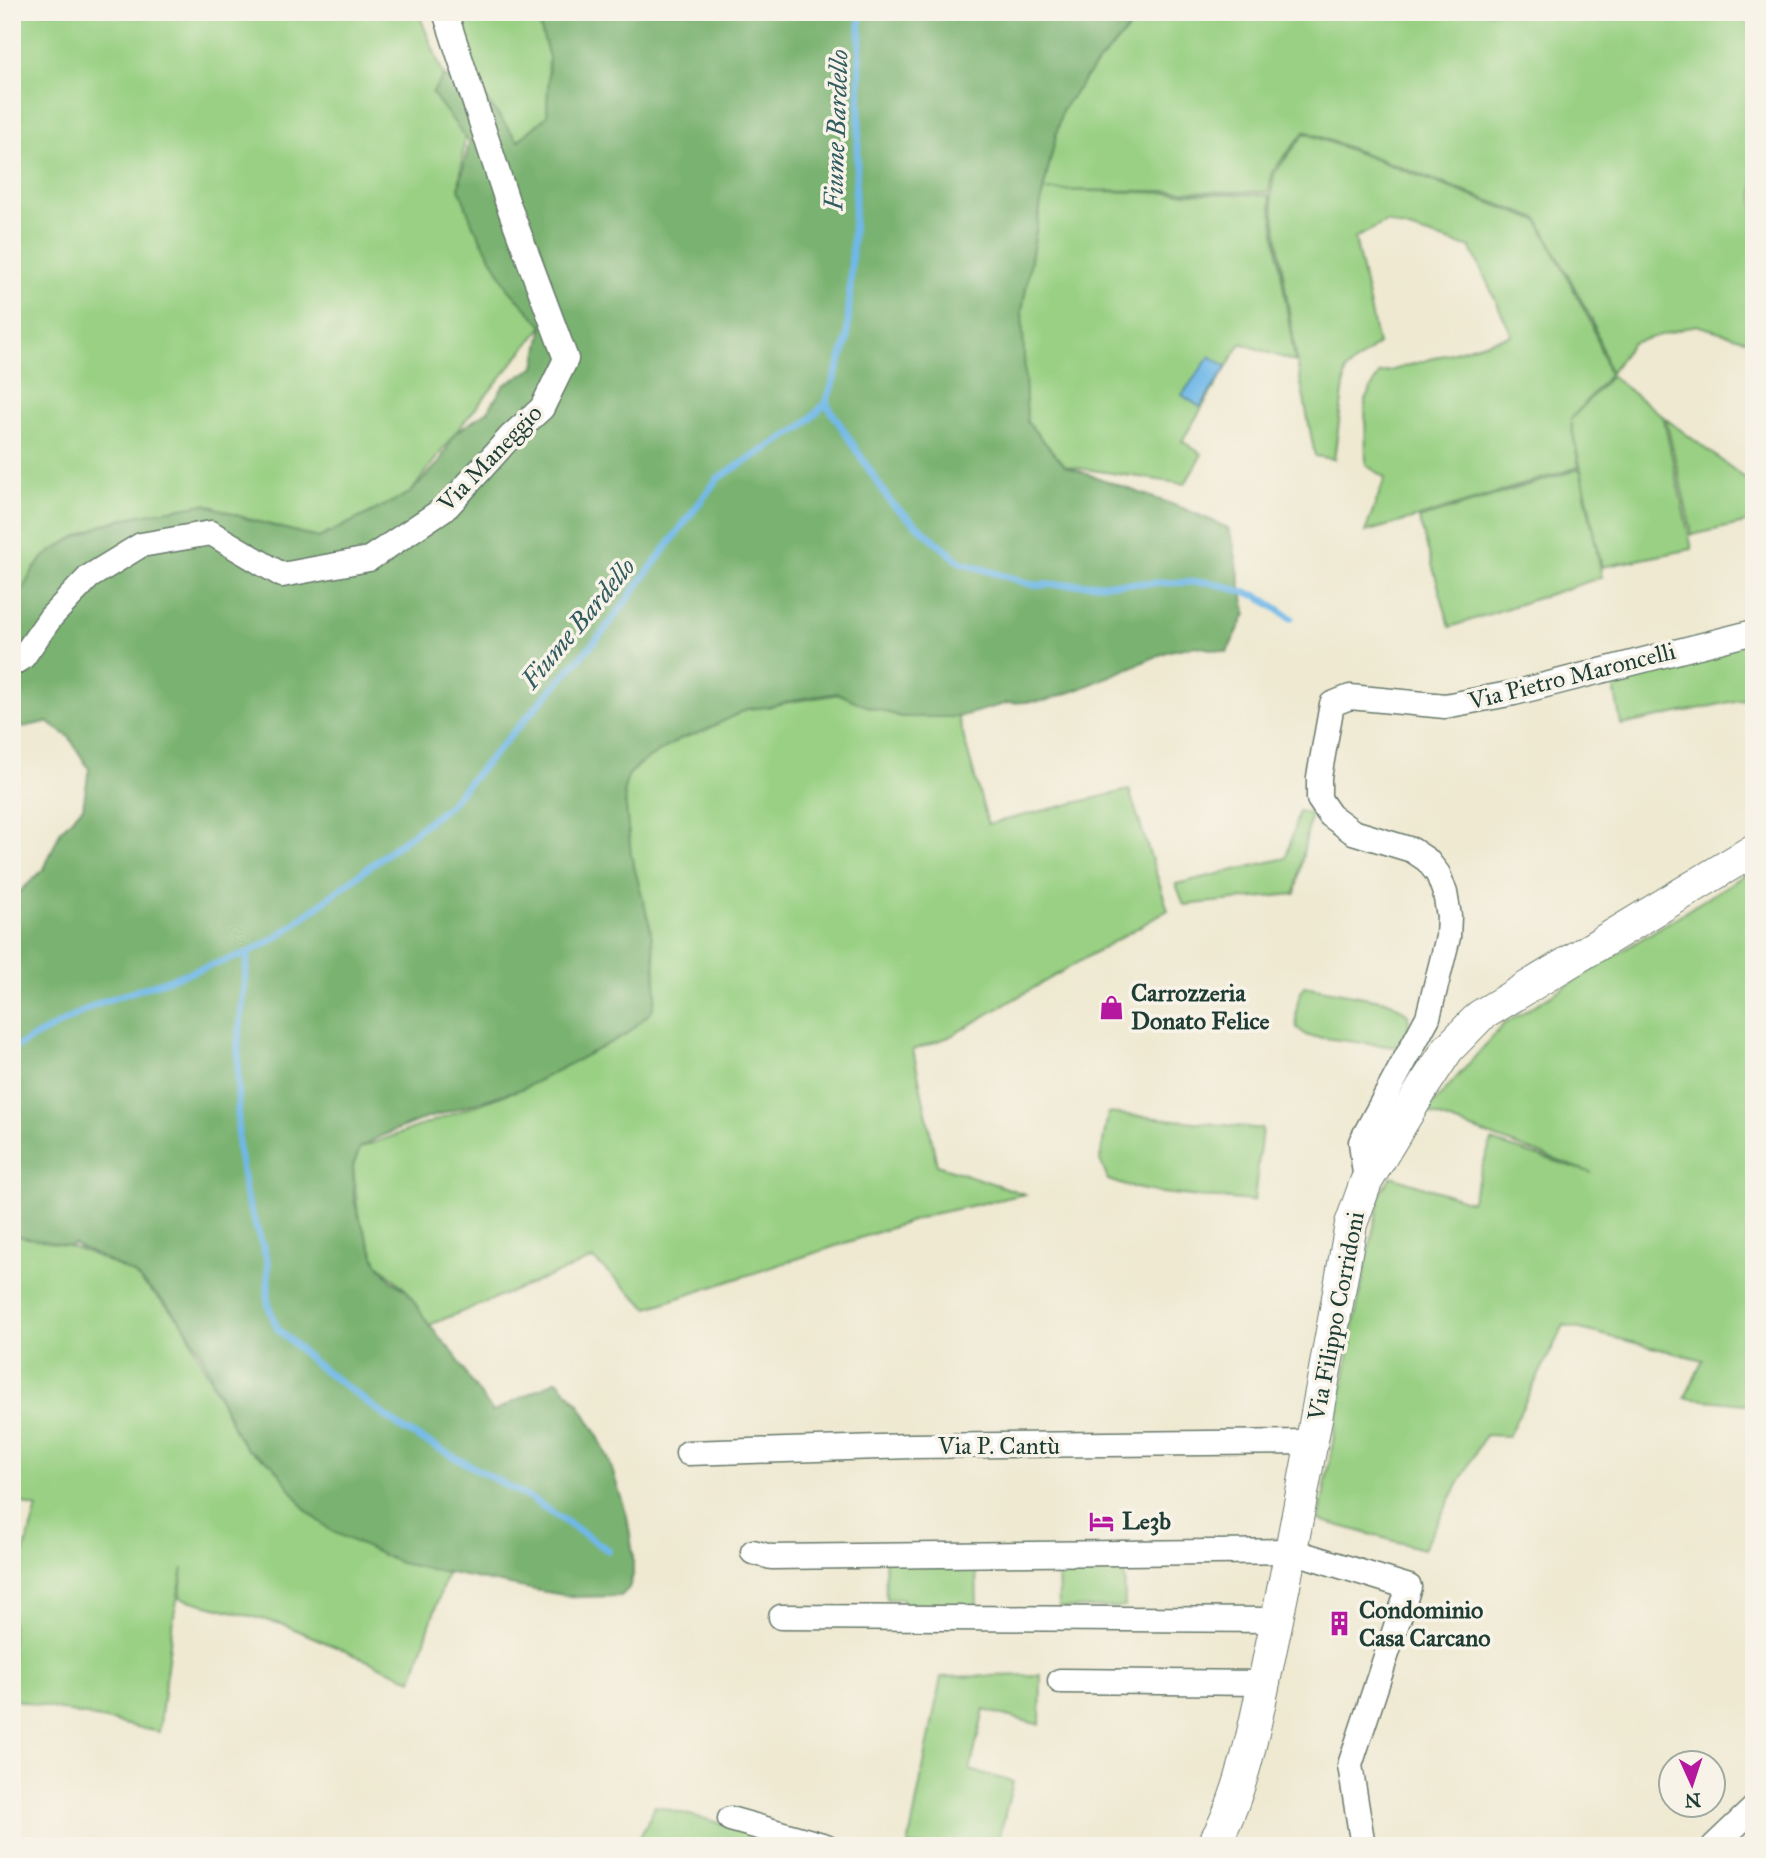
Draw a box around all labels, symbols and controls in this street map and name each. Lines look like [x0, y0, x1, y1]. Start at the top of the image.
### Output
water label: Fiume Bardello [817, 49, 855, 212]
street label: Via Maneggio [431, 398, 549, 519]
water label: Fiume Bardello [513, 551, 642, 696]
street label: Via Pietro Maroncelli [1464, 636, 1679, 716]
place label: Carrozzeria Donato Felice [1131, 978, 1270, 1036]
shop icon: Carrozzeria Donato Felice [1097, 993, 1125, 1021]
street label: Via Filippo Corridoni [1301, 1208, 1371, 1424]
street label: Via P. Cantù [937, 1431, 1060, 1461]
place label: Le3b [1122, 1506, 1171, 1536]
hotel icon: Le3b [1088, 1507, 1116, 1535]
place label: Condominio Casa Carcano [1359, 1595, 1490, 1653]
building icon: Condominio Casa Carcano [1325, 1610, 1353, 1638]
north arrow [1658, 1750, 1728, 1820]
text: N [1684, 1789, 1702, 1812]

